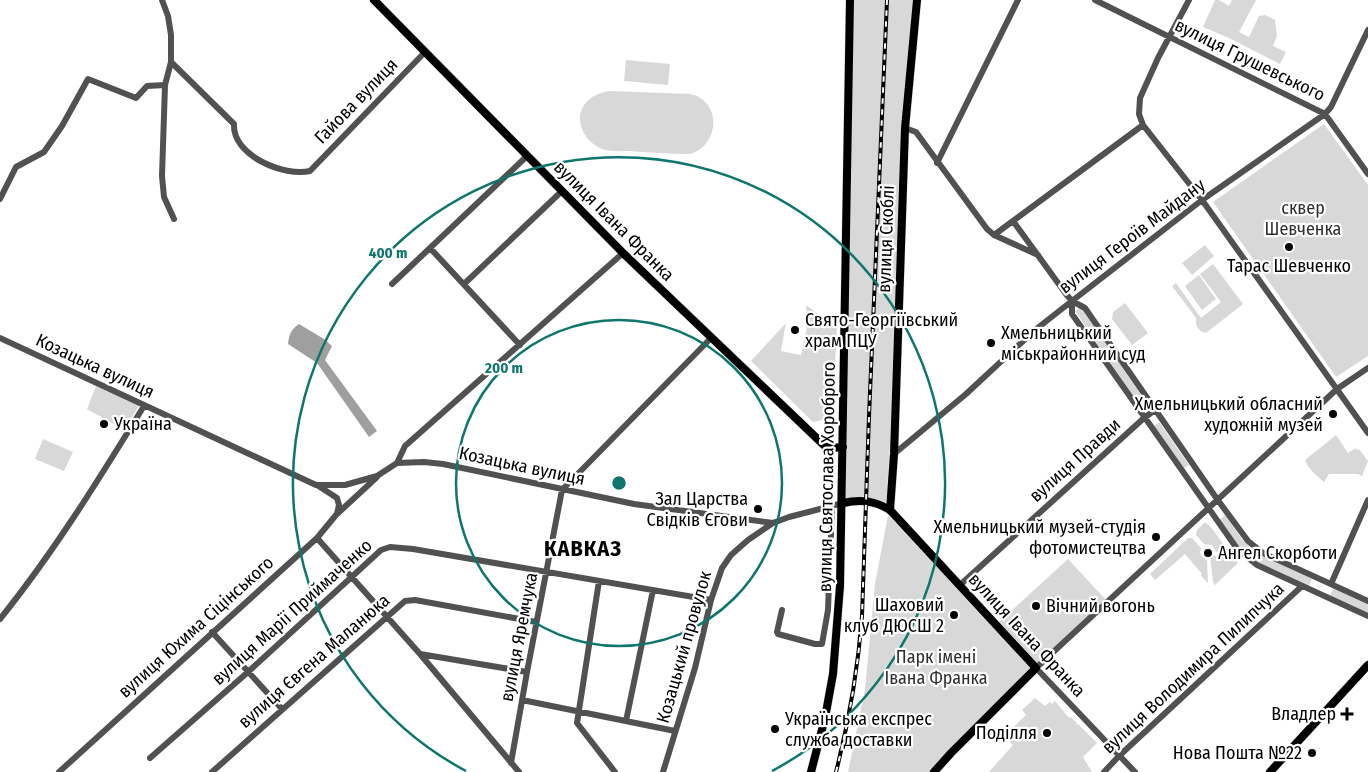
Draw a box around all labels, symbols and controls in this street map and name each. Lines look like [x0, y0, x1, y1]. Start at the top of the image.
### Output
street label: вулиця Грушевського [1171, 14, 1329, 106]
street label: Гайова вулиця [310, 54, 402, 148]
street label: вулиця Івана Франка [549, 156, 679, 286]
street label: вулиця Героїв Майдану [1055, 174, 1209, 298]
street label: вулиця Скоблі [873, 185, 899, 293]
park label: сквер Шевченка [1265, 197, 1342, 240]
marker: Тарас Шевченко [1283, 241, 1295, 253]
text: 400 m [369, 244, 407, 262]
place label: Тарас Шевченко [1227, 255, 1351, 277]
place label: Свято-Георгіївський храм ПЦУ [805, 309, 958, 352]
place label: Хмельницький міськрайонний суд [1001, 322, 1146, 365]
marker: Свято-Георгіївський храм ПЦУ [789, 324, 801, 336]
street label: Козацька вулиця [32, 329, 158, 403]
marker: Хмельницький міськрайонний суд [985, 337, 997, 349]
text: 200 m [484, 359, 523, 377]
street label: вулиця Святослава Хороброго [814, 362, 840, 592]
place label: Хмельницький обласний художній музей [1135, 393, 1323, 436]
marker: Хмельницький обласний художній музей [1327, 408, 1339, 420]
place label: Україна [113, 413, 172, 435]
street label: вулиця Правди [1025, 413, 1125, 507]
marker: Україна [98, 418, 110, 430]
street label: Козацька вулиця [457, 442, 587, 490]
centre of rings [610, 474, 628, 492]
place label: Зал Царства Свідків Єгови [647, 488, 748, 531]
marker: Зал Царства Свідків Єгови [752, 503, 764, 515]
place label: Хмельницький музей-студія фотомистецтва [934, 516, 1146, 559]
marker: Хмельницький музей-студія фотомистецтва [1150, 531, 1162, 543]
street label: вулиця Марії Приймаченко [207, 534, 377, 690]
district label: КАВКАЗ [544, 535, 622, 562]
place label: Ангел Скорботи [1218, 542, 1337, 564]
marker: Ангел Скорботи [1202, 547, 1214, 559]
street label: вулиця Юхима Сіцінського [114, 551, 278, 703]
street label: Козацький провулок [652, 568, 716, 726]
street label: вулиця Івана Франка [964, 568, 1090, 702]
street label: вулиця Яремчука [496, 570, 542, 704]
street label: вулиця Володимира Пилипчука [1098, 578, 1289, 758]
street label: вулиця Євгена Маланюка [234, 589, 394, 733]
place label: Шаховий клуб ДЮСШ 2 [844, 594, 944, 637]
place label: Вічний вогонь [1046, 595, 1155, 617]
marker: Вічний вогонь [1030, 600, 1042, 612]
marker: Шаховий клуб ДЮСШ 2 [948, 609, 960, 621]
park label: Парк імені Івана Франка [884, 646, 988, 689]
place label: Владлер [1271, 703, 1336, 725]
marker: Владлер [1340, 707, 1354, 721]
place label: Українська експрес служба доставки [784, 708, 932, 751]
place label: Поділля [976, 722, 1037, 744]
marker: Українська експрес служба доставки [769, 723, 781, 735]
marker: Поділля [1041, 727, 1053, 739]
place label: Нова Пошта №22 [1173, 742, 1302, 764]
marker: Нова Пошта №22 [1306, 747, 1318, 759]

